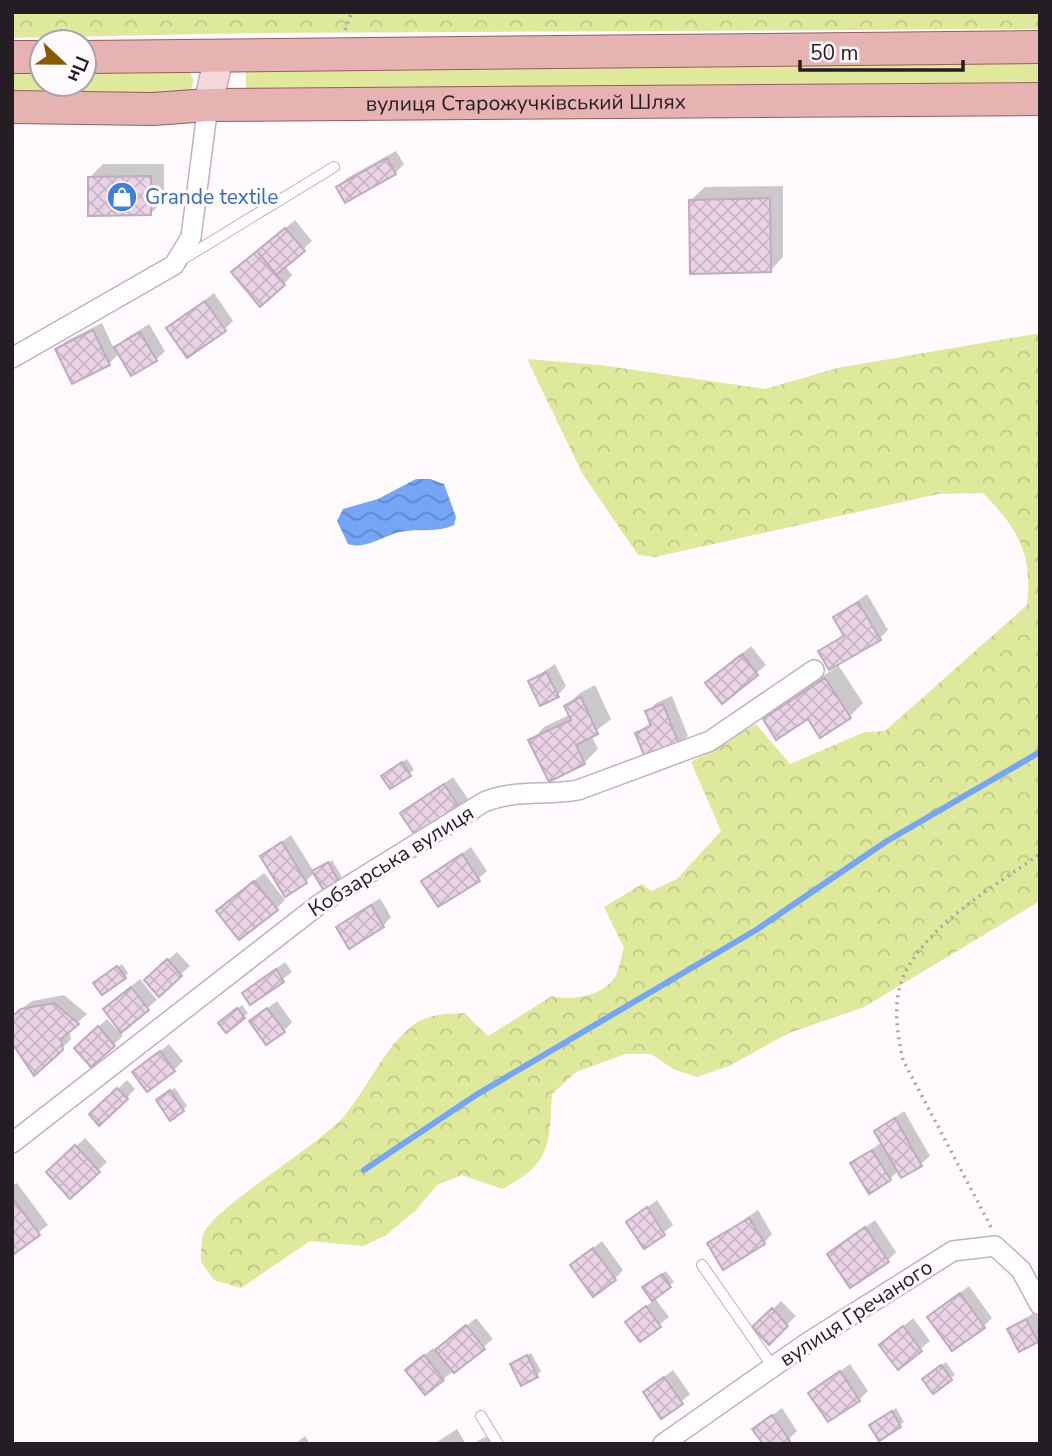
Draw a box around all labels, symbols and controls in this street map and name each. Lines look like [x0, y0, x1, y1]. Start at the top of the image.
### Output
north arrow [28, 28, 98, 98]
scale bar [800, 28, 963, 72]
text: 50 m [810, 39, 859, 67]
text: Пн [61, 52, 95, 86]
street label: вулиця Старожучківський Шлях [366, 88, 686, 118]
shop icon: Grande textile [105, 180, 139, 214]
place label: Grande textile [145, 183, 278, 211]
street label: Кобзарська вулиця [303, 799, 479, 923]
street label: вулиця Гречаного [774, 1253, 938, 1373]

